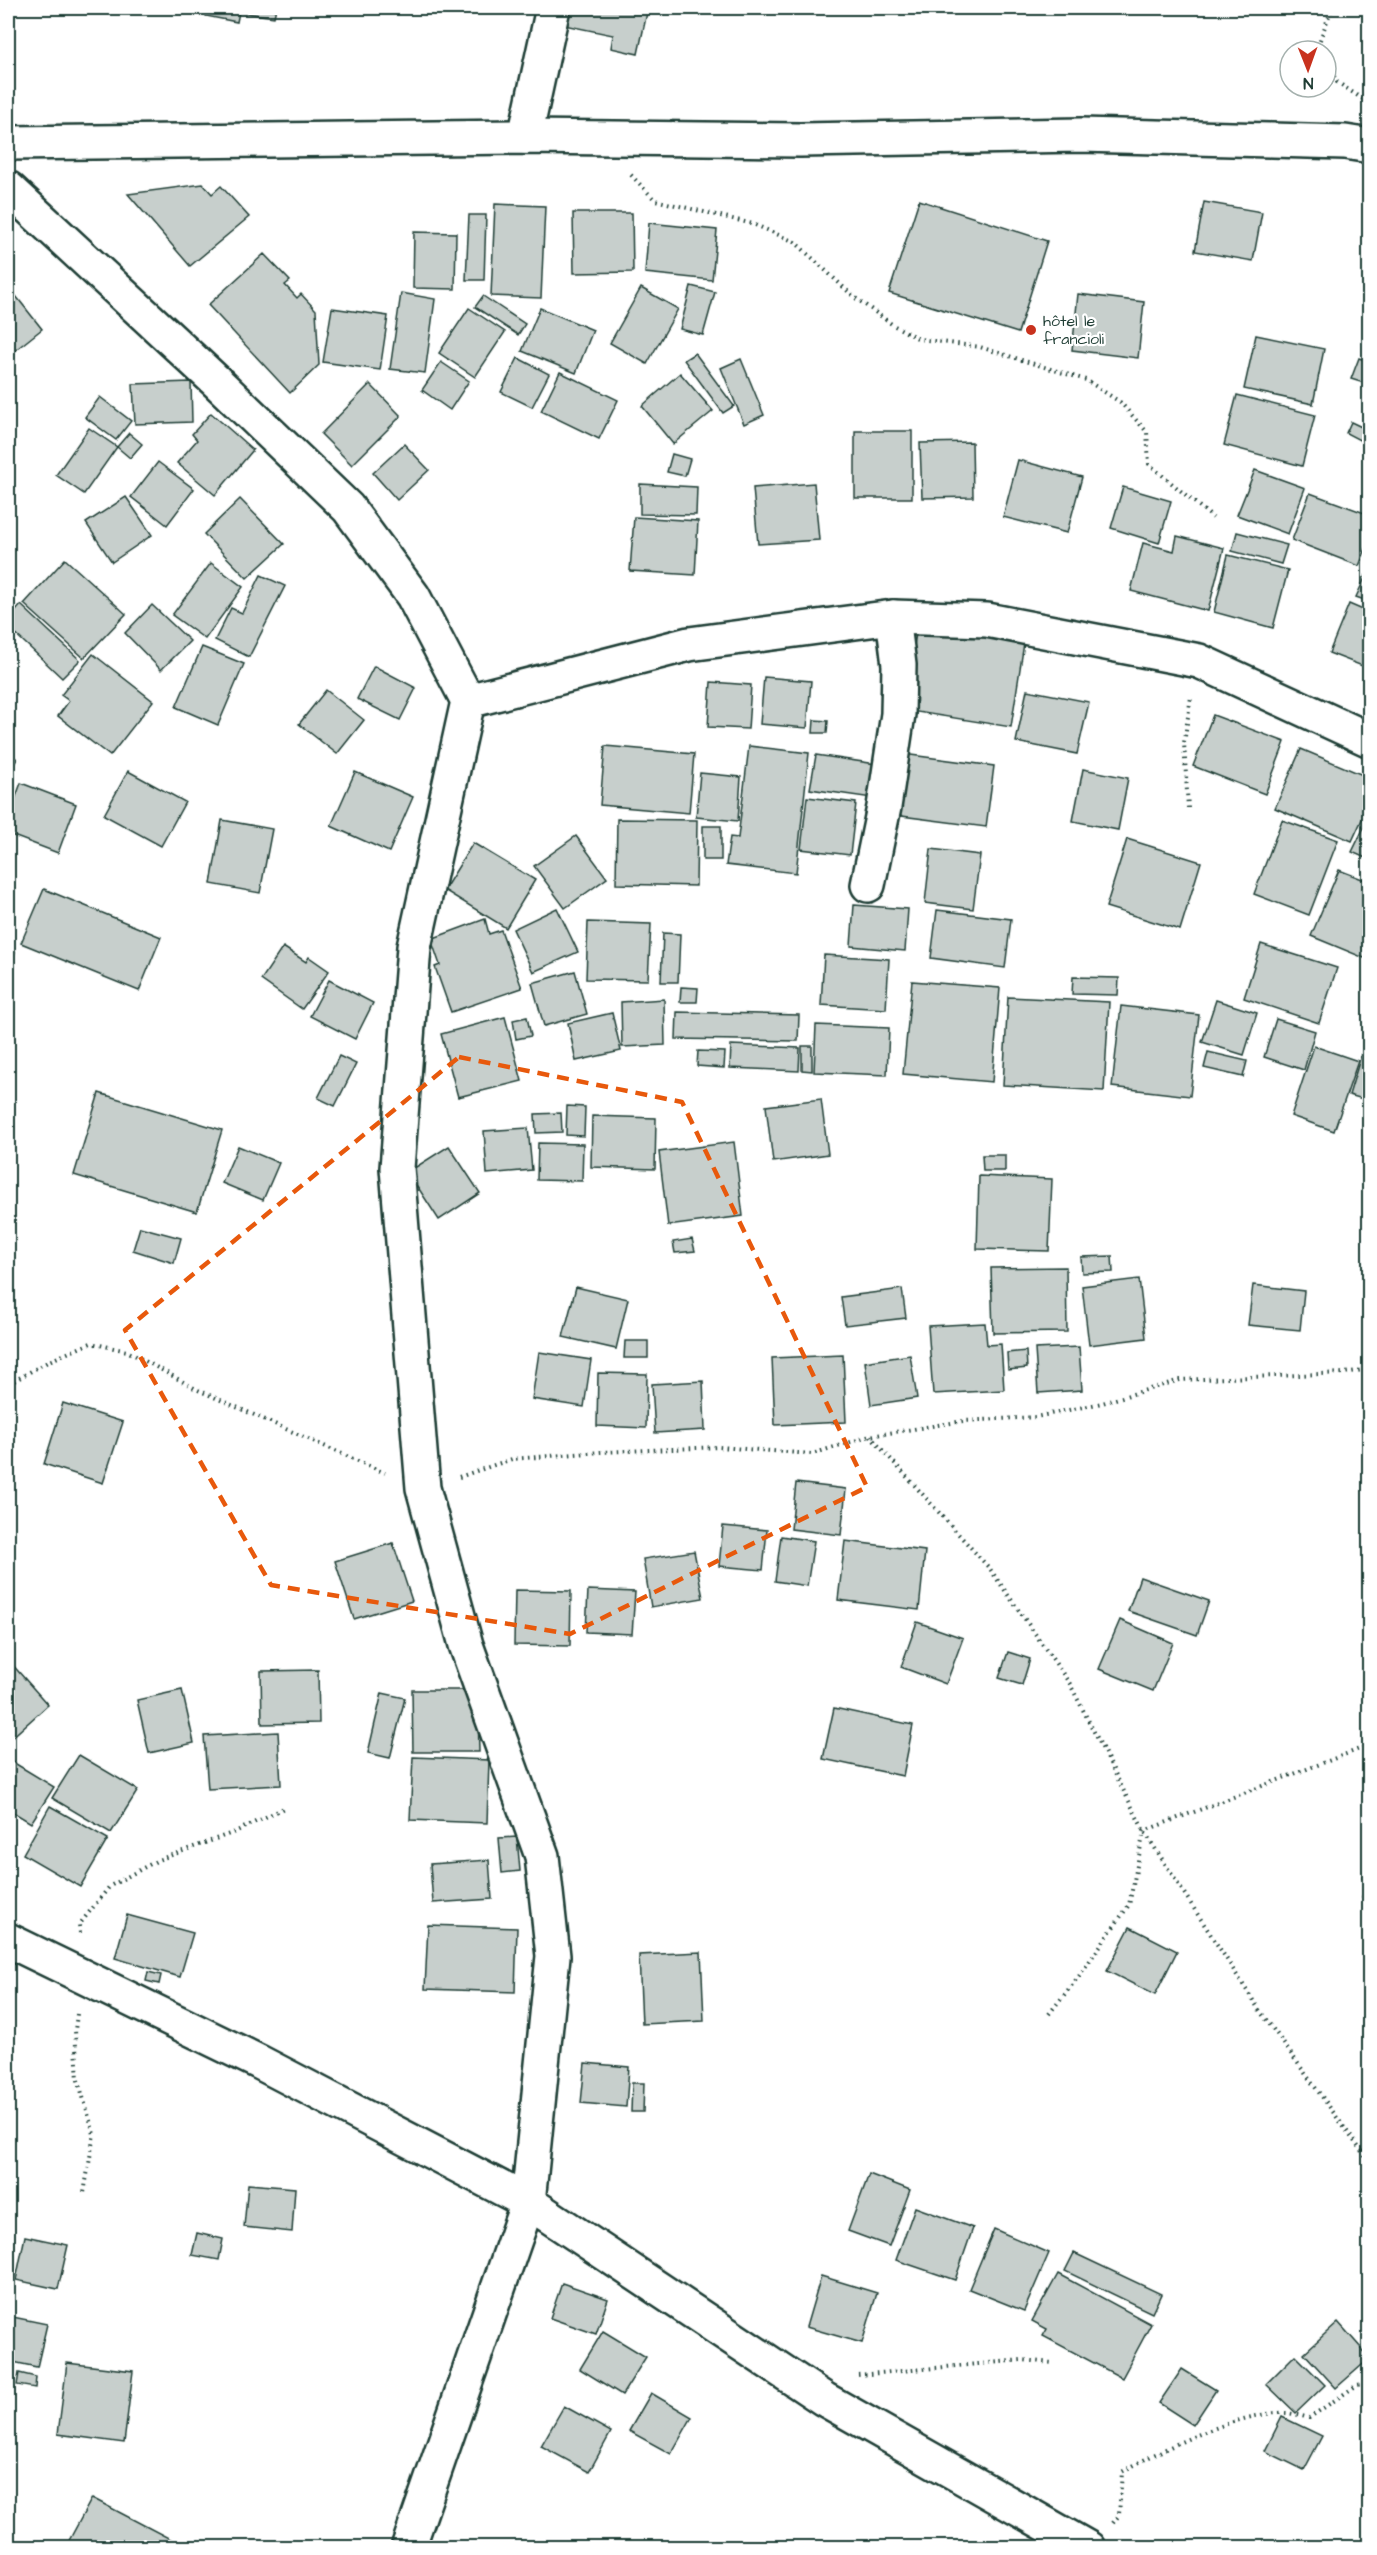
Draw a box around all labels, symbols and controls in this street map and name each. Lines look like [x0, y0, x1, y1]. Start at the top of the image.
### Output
north arrow [1278, 39, 1338, 99]
text: N [1303, 72, 1313, 94]
place label: hôtel le francioli [1043, 310, 1105, 350]
marker: hôtel le francioli [1024, 323, 1038, 337]

